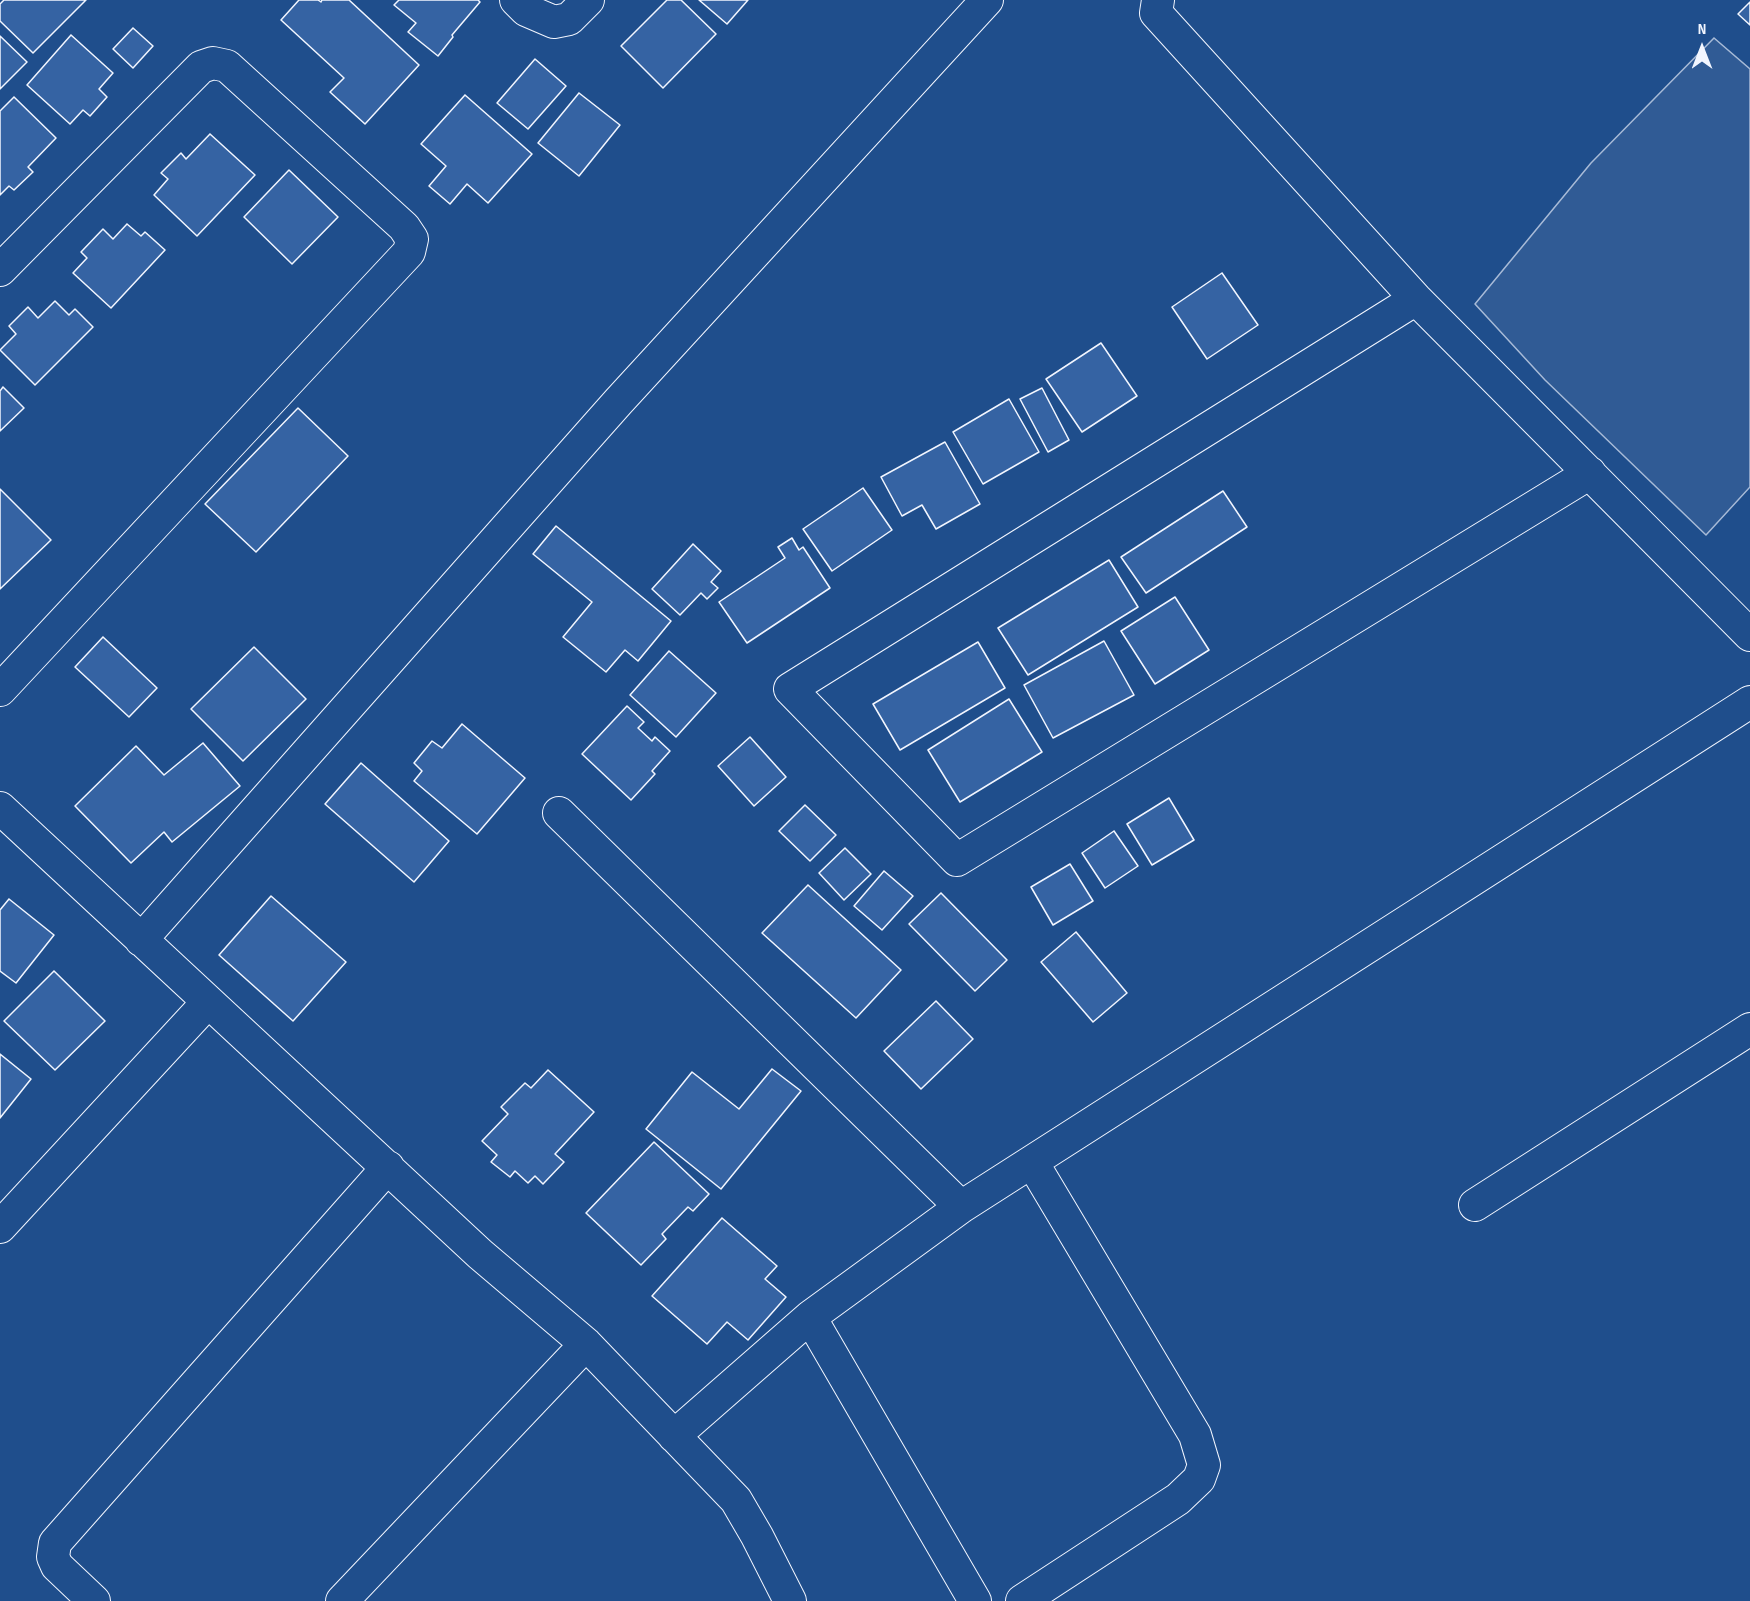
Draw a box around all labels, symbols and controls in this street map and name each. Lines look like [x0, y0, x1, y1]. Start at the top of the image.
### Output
north arrow [1672, 18, 1732, 78]
text: N [1698, 20, 1706, 39]

